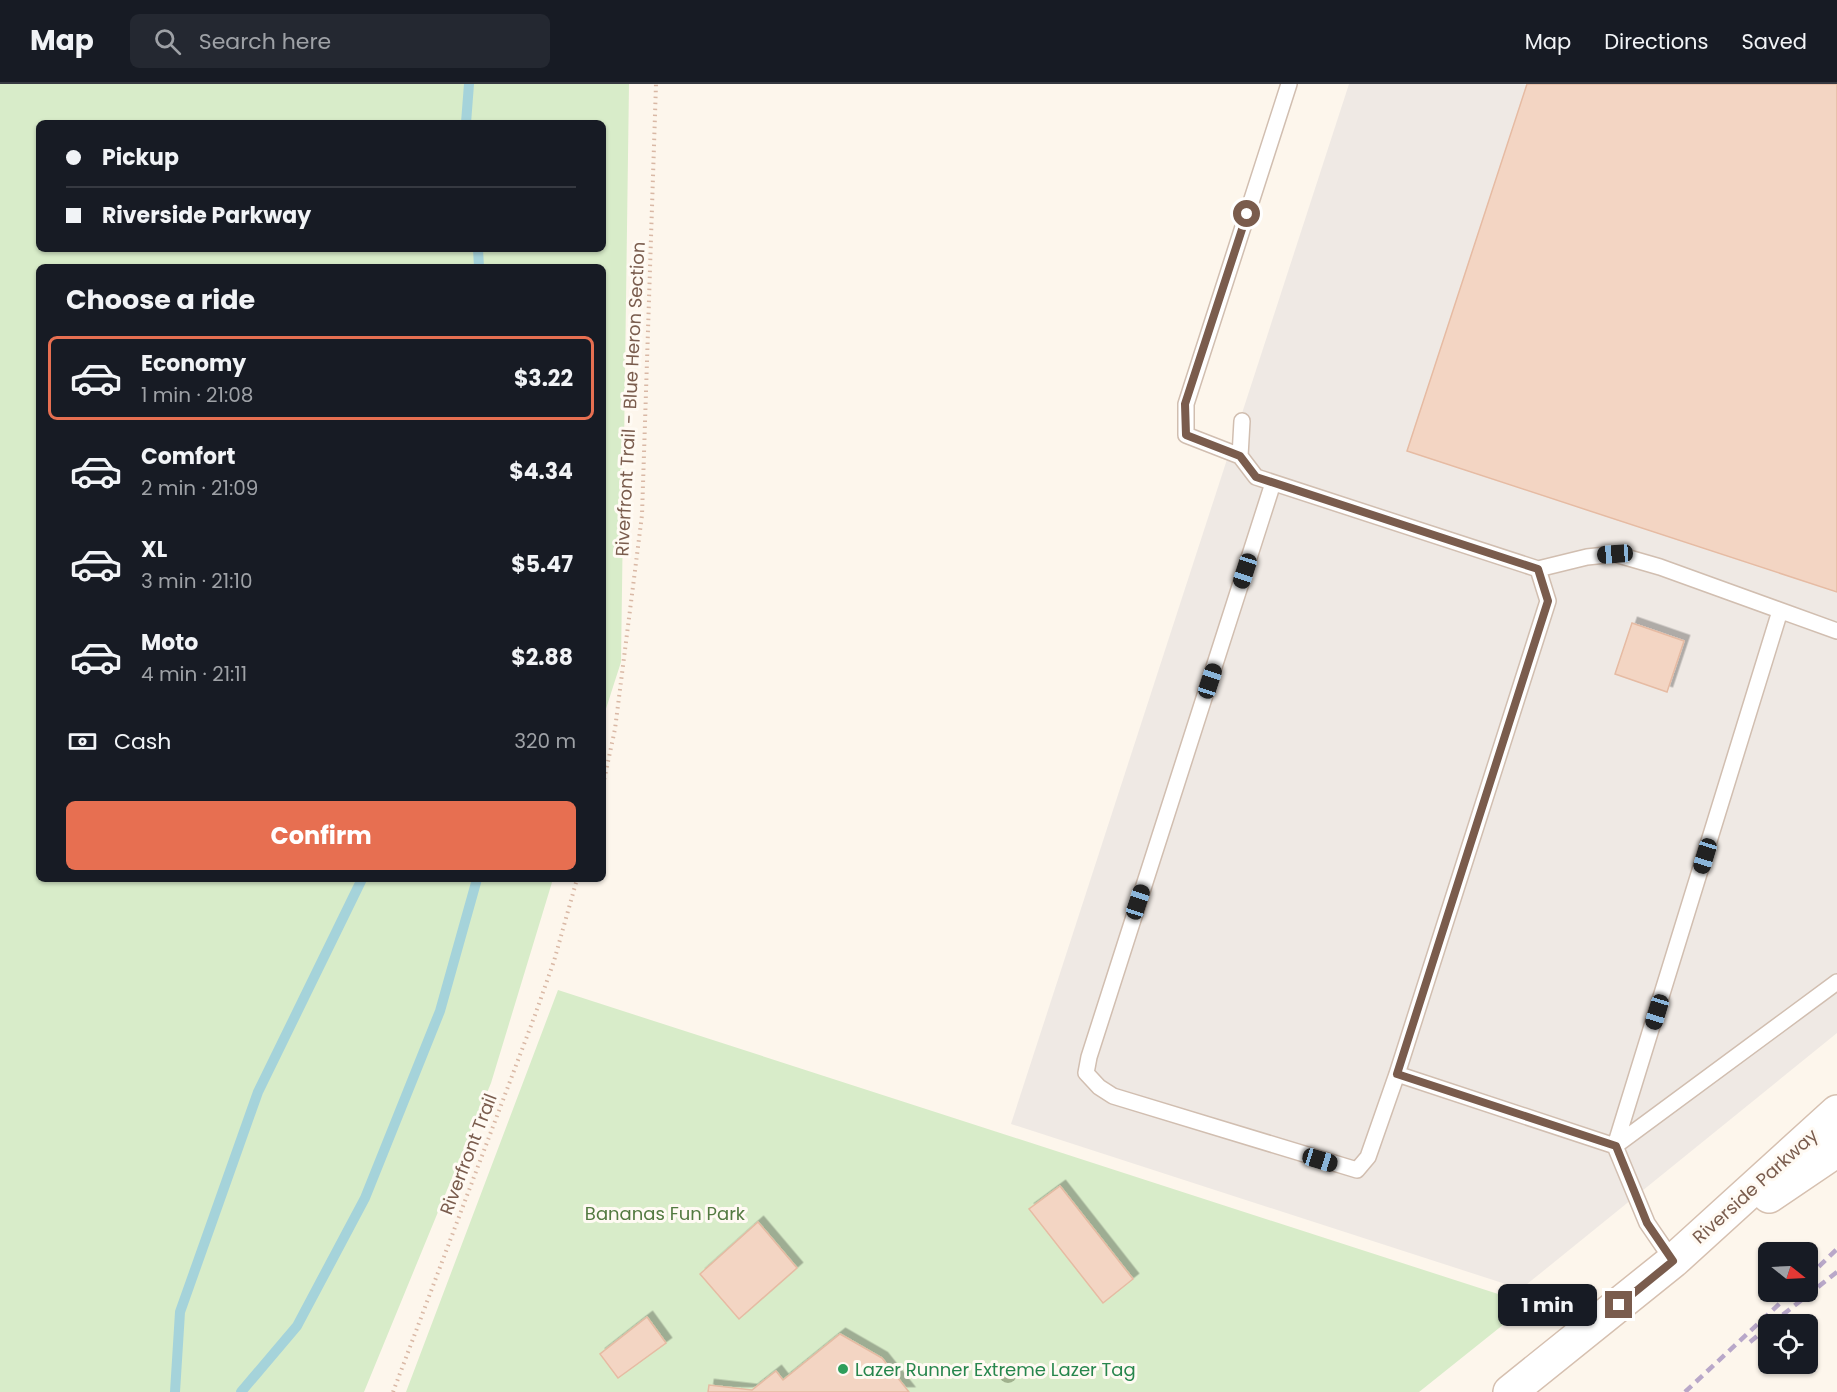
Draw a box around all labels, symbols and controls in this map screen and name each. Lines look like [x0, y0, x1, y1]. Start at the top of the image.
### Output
search box [130, 14, 550, 68]
text: Map [30, 21, 94, 60]
icon: search [151, 25, 184, 58]
text: Search here [199, 26, 331, 57]
text: Map [1525, 27, 1571, 56]
text: Directions [1604, 27, 1708, 56]
text: Saved [1741, 27, 1807, 56]
text: Pickup [102, 142, 179, 173]
text: Riverside Parkway [102, 200, 311, 231]
route start [1233, 200, 1260, 227]
street label: Riverfront Trail - Blue Heron Section [609, 241, 651, 557]
text: Choose a ride [66, 281, 255, 318]
text: Economy [141, 348, 246, 379]
icon: car [69, 351, 123, 405]
text: $3.22 [514, 363, 573, 394]
text: 1 min · 21:08 [141, 381, 253, 409]
text: Comfort [141, 441, 235, 472]
icon: car [69, 444, 123, 498]
text: $4.34 [509, 456, 573, 487]
text: 2 min · 21:09 [141, 474, 258, 502]
text: XL [141, 534, 167, 565]
icon: car [69, 537, 123, 591]
car [1596, 544, 1634, 564]
text: $5.47 [511, 549, 573, 580]
car [1231, 551, 1259, 591]
text: 3 min · 21:10 [141, 567, 252, 595]
text: Moto [141, 627, 198, 658]
icon: car [69, 630, 123, 684]
text: $2.88 [511, 642, 573, 673]
text: 4 min · 21:11 [141, 660, 247, 688]
car [1196, 661, 1224, 701]
icon: cash [66, 725, 99, 758]
text: Cash [114, 726, 171, 757]
text: 320 m [514, 727, 576, 755]
button: Confirm [66, 801, 576, 870]
car [1691, 836, 1719, 876]
car [1124, 882, 1152, 922]
car [1643, 992, 1671, 1032]
street label: Riverfront Trail [433, 1090, 503, 1218]
street label: Riverside Parkway [1687, 1123, 1823, 1249]
car [1300, 1146, 1340, 1174]
park label: Bananas Fun Park [585, 1201, 746, 1226]
north arrow [1758, 1242, 1818, 1302]
map controls [1758, 1242, 1818, 1374]
callout: 1 min [1499, 1284, 1598, 1326]
text: 1 min [1521, 1291, 1574, 1319]
route end [1605, 1291, 1632, 1318]
button: locate [1758, 1314, 1818, 1374]
place label: Lazer Runner Extreme Lazer Tag [855, 1357, 1136, 1382]
marker: Lazer Runner Extreme Lazer Tag [836, 1362, 850, 1376]

